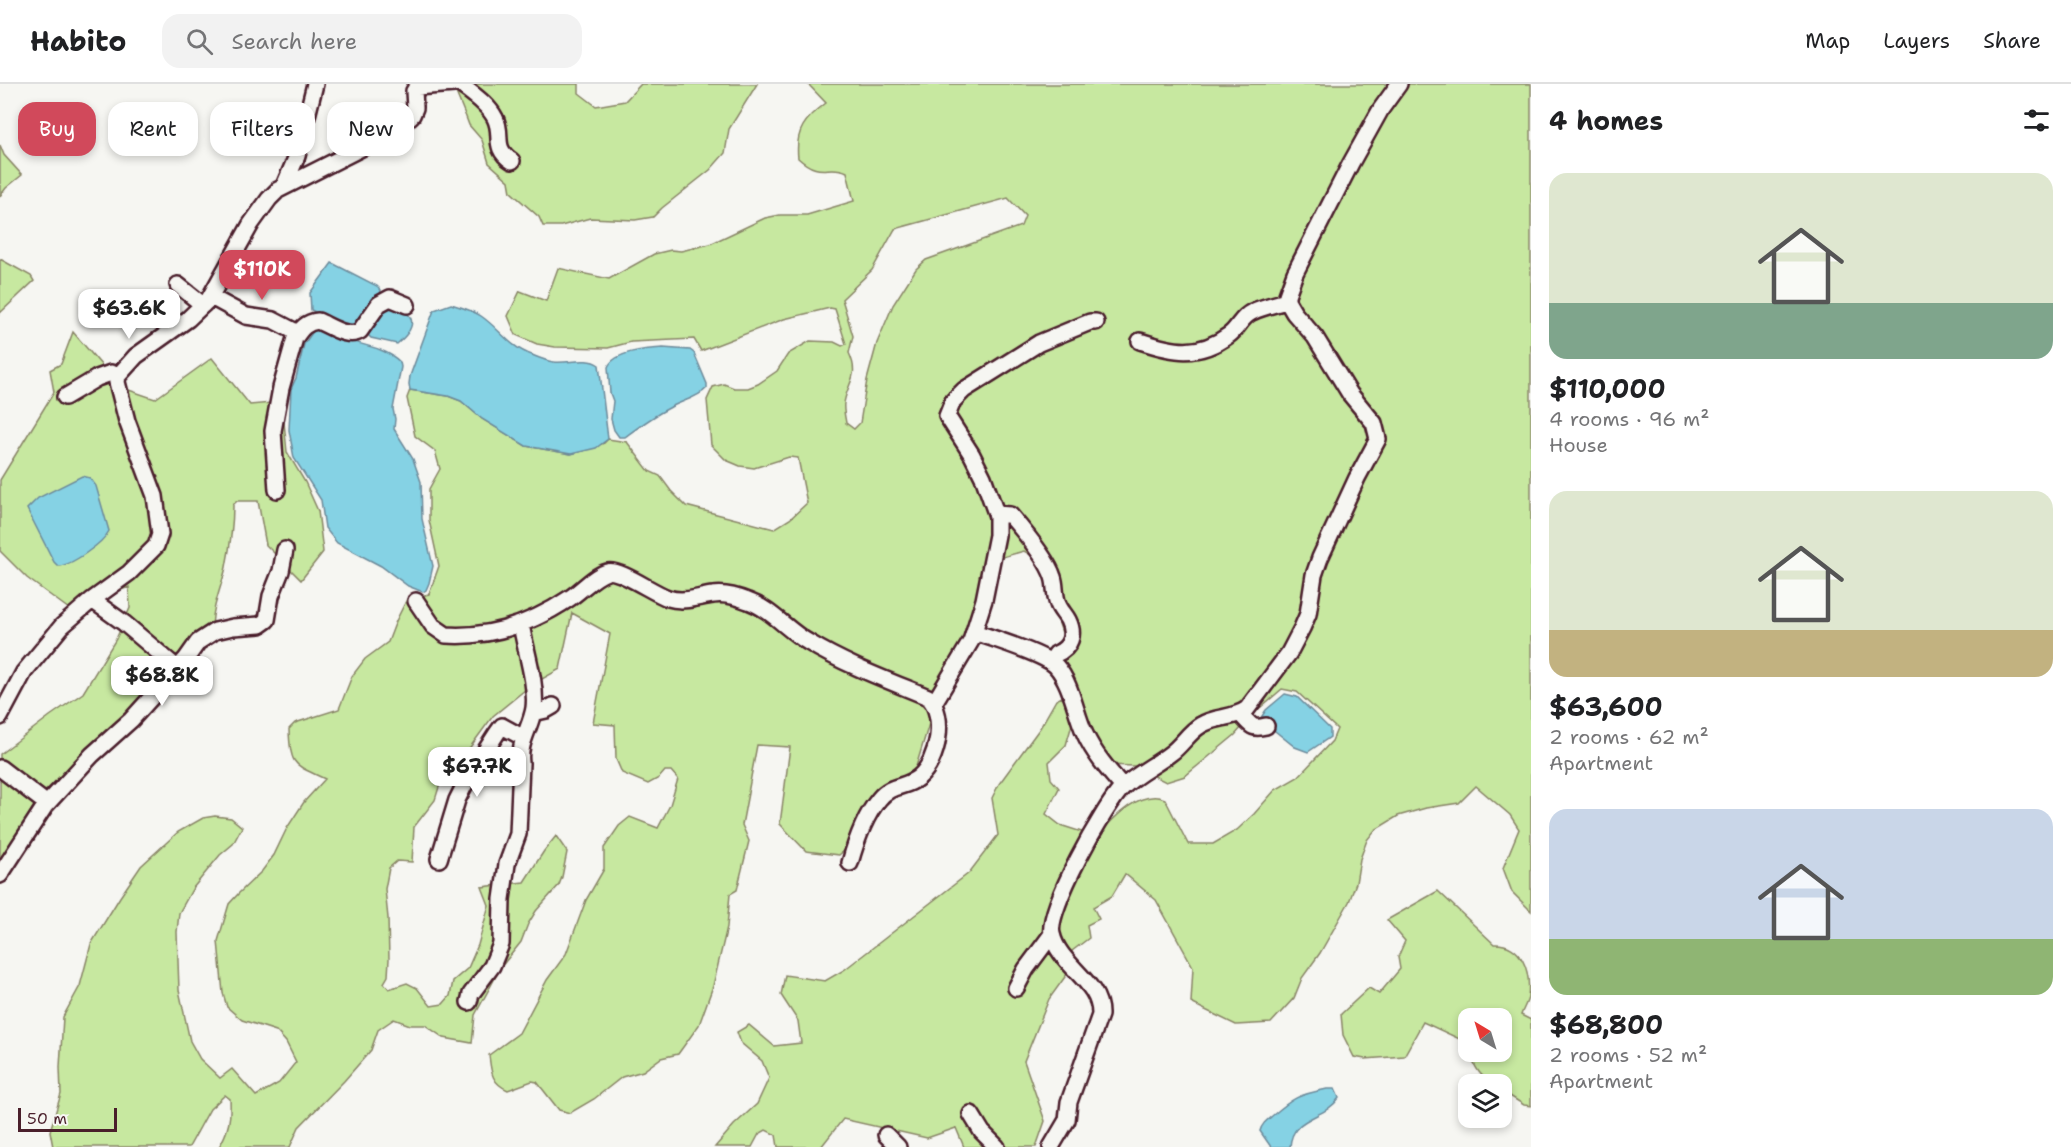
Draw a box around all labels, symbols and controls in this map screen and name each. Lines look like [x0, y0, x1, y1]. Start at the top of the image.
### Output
search box [162, 14, 582, 68]
text: Habito [30, 22, 126, 60]
icon: search [183, 25, 216, 58]
text: Search here [231, 27, 357, 56]
text: Map [1805, 27, 1850, 55]
text: Layers [1883, 27, 1950, 55]
text: Share [1983, 27, 2041, 55]
chip: Buy [18, 102, 96, 156]
chip: Rent [108, 102, 198, 156]
chip: Filters [210, 102, 315, 156]
chip: New [327, 102, 414, 156]
text: 4 homes [1549, 103, 1663, 138]
icon: filters [2020, 104, 2053, 137]
icon: home [1747, 212, 1855, 320]
pin: $110K [220, 250, 304, 301]
text: $110K [233, 256, 291, 282]
pin: $63.6K [80, 289, 178, 340]
text: $63.6K [92, 295, 166, 321]
text: $110,000 [1549, 371, 1666, 406]
text: 4 rooms · 96 m² [1549, 406, 1710, 432]
text: House [1549, 432, 1608, 458]
icon: home [1747, 530, 1855, 638]
pin: $68.8K [113, 656, 211, 707]
text: $68.8K [125, 662, 199, 688]
text: $63,600 [1549, 689, 1663, 724]
text: 2 rooms · 62 m² [1549, 724, 1709, 750]
pin: $67.7K [428, 747, 526, 798]
text: Apartment [1549, 750, 1653, 776]
text: $67.7K [442, 753, 512, 779]
icon: home [1747, 848, 1855, 956]
text: $68,800 [1549, 1007, 1663, 1042]
north arrow [1458, 1008, 1512, 1062]
map controls [1458, 1008, 1512, 1128]
text: 2 rooms · 52 m² [1549, 1042, 1707, 1068]
text: Apartment [1549, 1068, 1653, 1094]
button: layers [1458, 1074, 1512, 1128]
scale bar [18, 1105, 117, 1132]
text: 50 m [27, 1108, 67, 1129]

